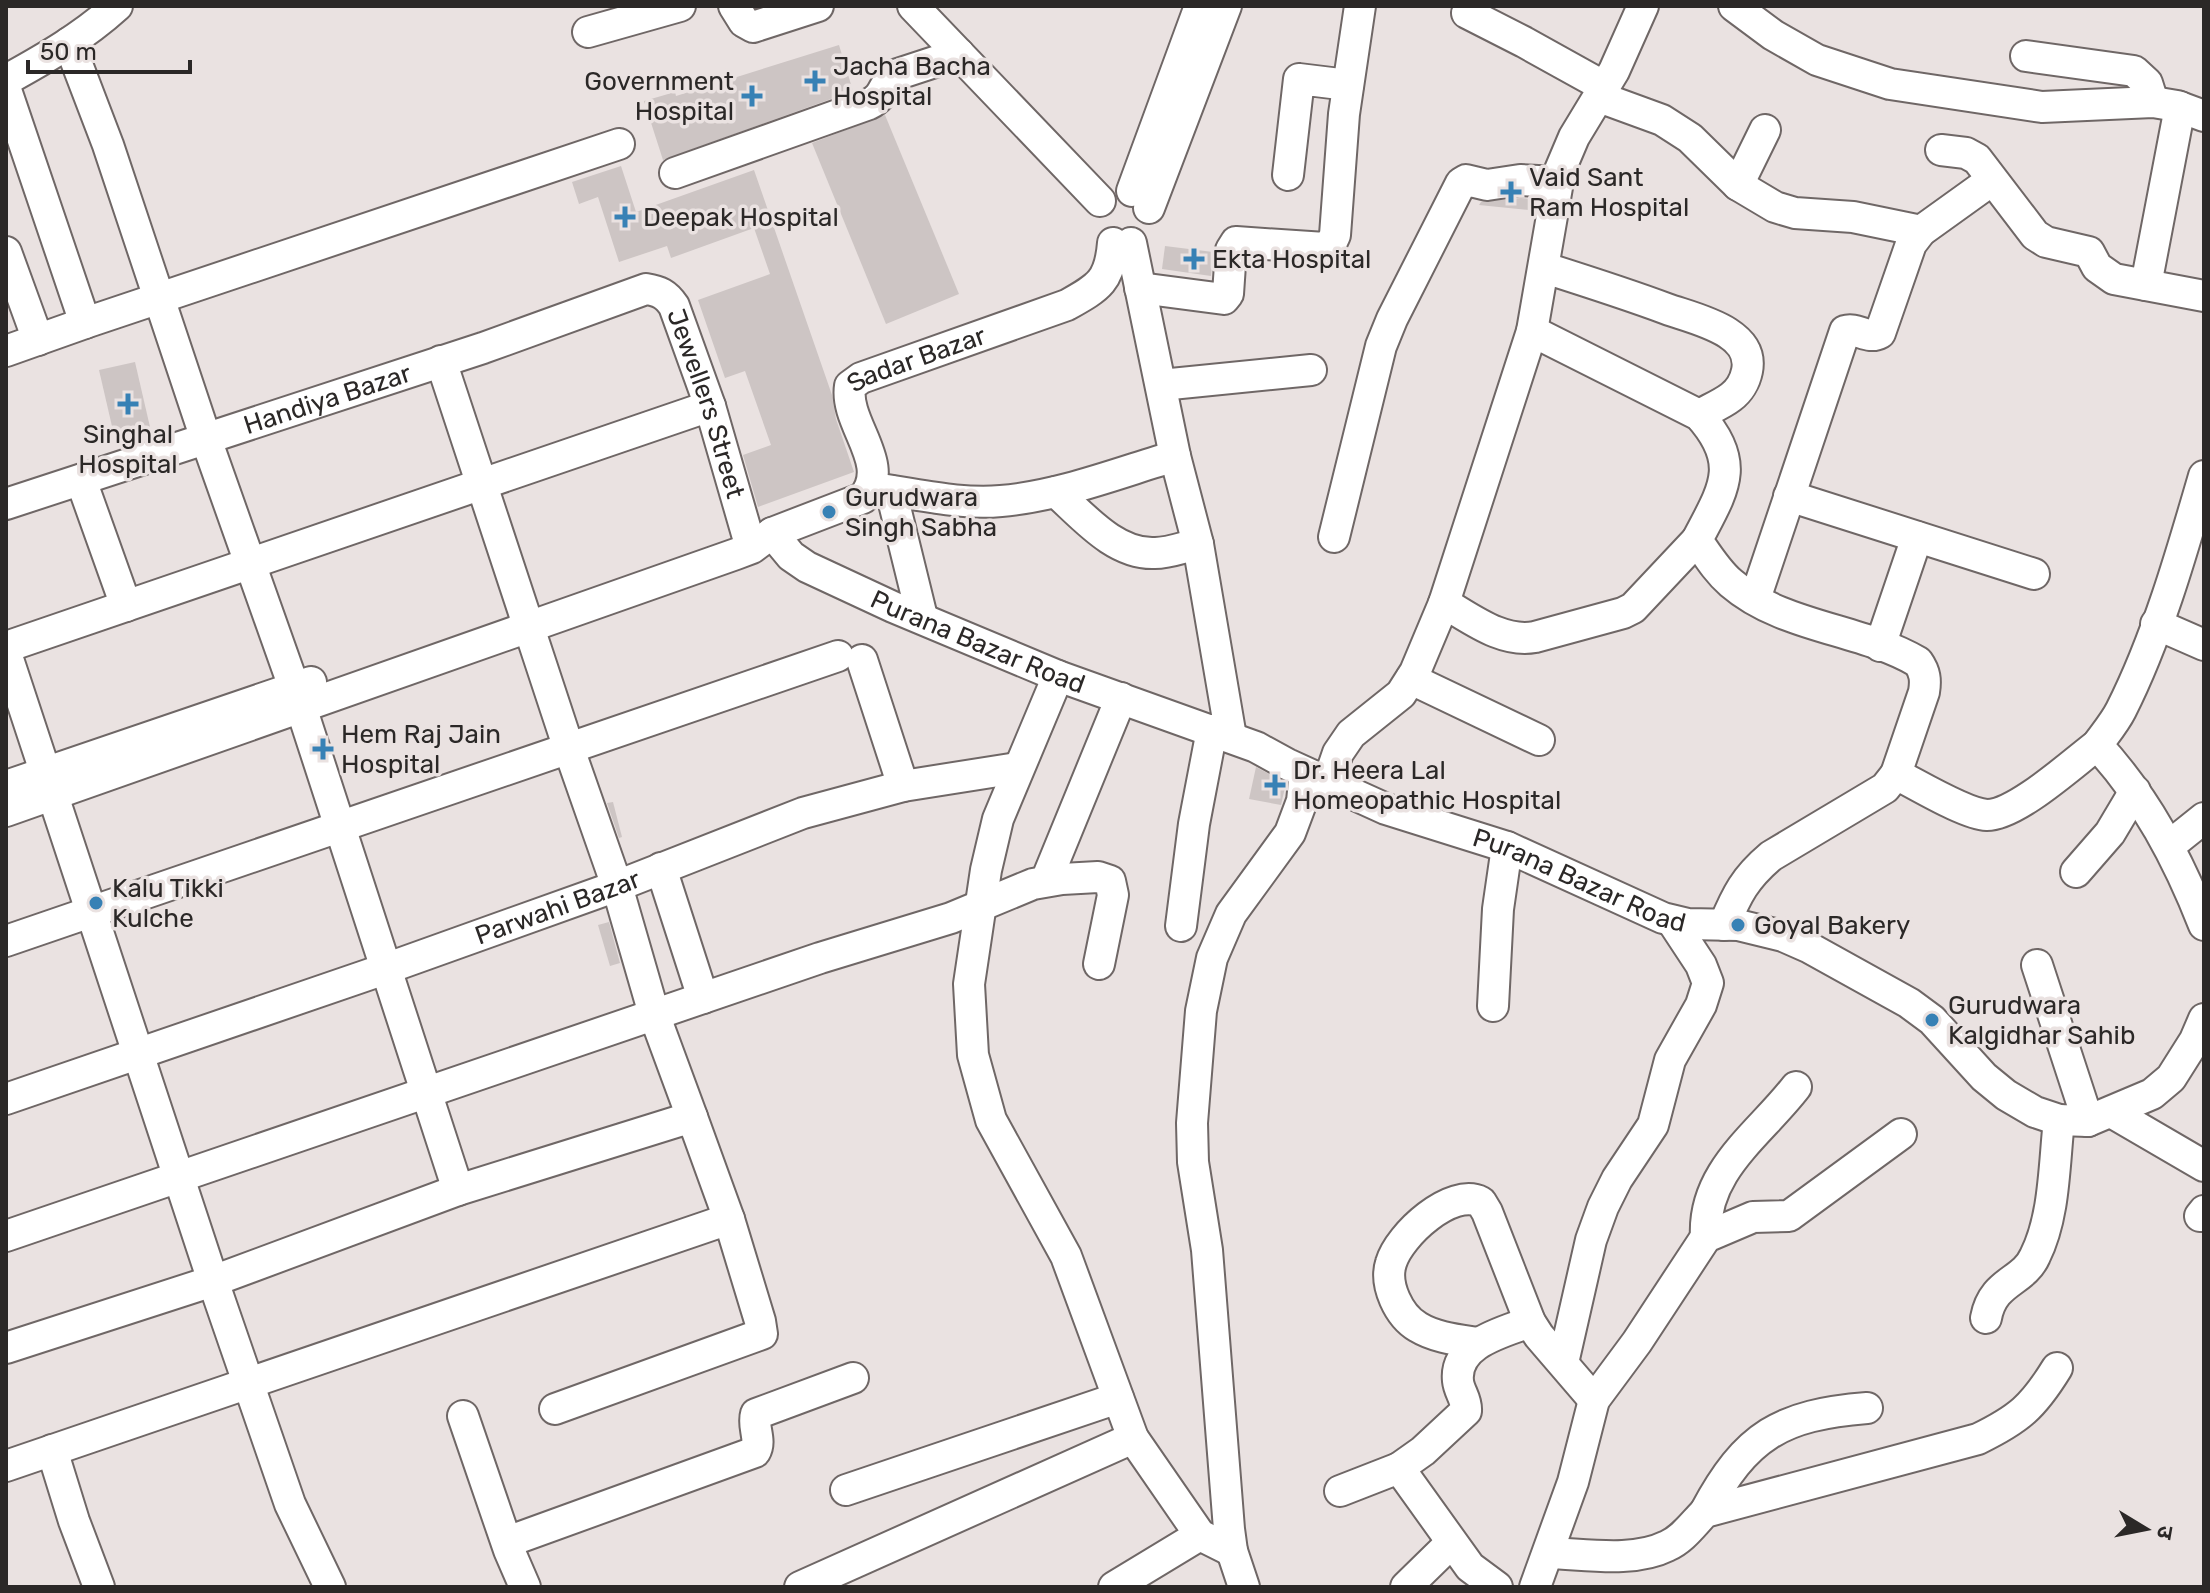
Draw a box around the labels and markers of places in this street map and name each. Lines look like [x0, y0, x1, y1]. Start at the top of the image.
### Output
place label: Jacha Bacha Hospital [833, 51, 991, 112]
place label: Government Hospital [584, 66, 734, 127]
marker: Jacha Bacha Hospital [804, 70, 826, 92]
marker: Government Hospital [741, 85, 763, 107]
place label: Vaid Sant Ram Hospital [1529, 162, 1689, 223]
marker: Vaid Sant Ram Hospital [1500, 181, 1522, 203]
place label: Deepak Hospital [643, 202, 839, 233]
marker: Deepak Hospital [614, 206, 636, 228]
place label: Ekta Hospital [1212, 244, 1371, 275]
marker: Ekta Hospital [1183, 248, 1205, 270]
marker: Singhal Hospital [117, 393, 139, 415]
place label: Singhal Hospital [78, 419, 178, 480]
place label: Gurudwara Singh Sabha [845, 482, 997, 543]
marker: Gurudwara Singh Sabha [820, 503, 838, 521]
place label: Hem Raj Jain Hospital [341, 719, 501, 780]
marker: Hem Raj Jain Hospital [312, 738, 334, 760]
place label: Dr. Heera Lal Homeopathic Hospital [1293, 755, 1561, 816]
marker: Dr. Heera Lal Homeopathic Hospital [1264, 774, 1286, 796]
place label: Kalu Tikki Kulche [112, 873, 224, 934]
marker: Kalu Tikki Kulche [87, 894, 105, 912]
place label: Goyal Bakery [1754, 910, 1910, 941]
marker: Goyal Bakery [1729, 916, 1747, 934]
place label: Gurudwara Kalgidhar Sahib [1948, 990, 2135, 1051]
marker: Gurudwara Kalgidhar Sahib [1923, 1011, 1941, 1029]

